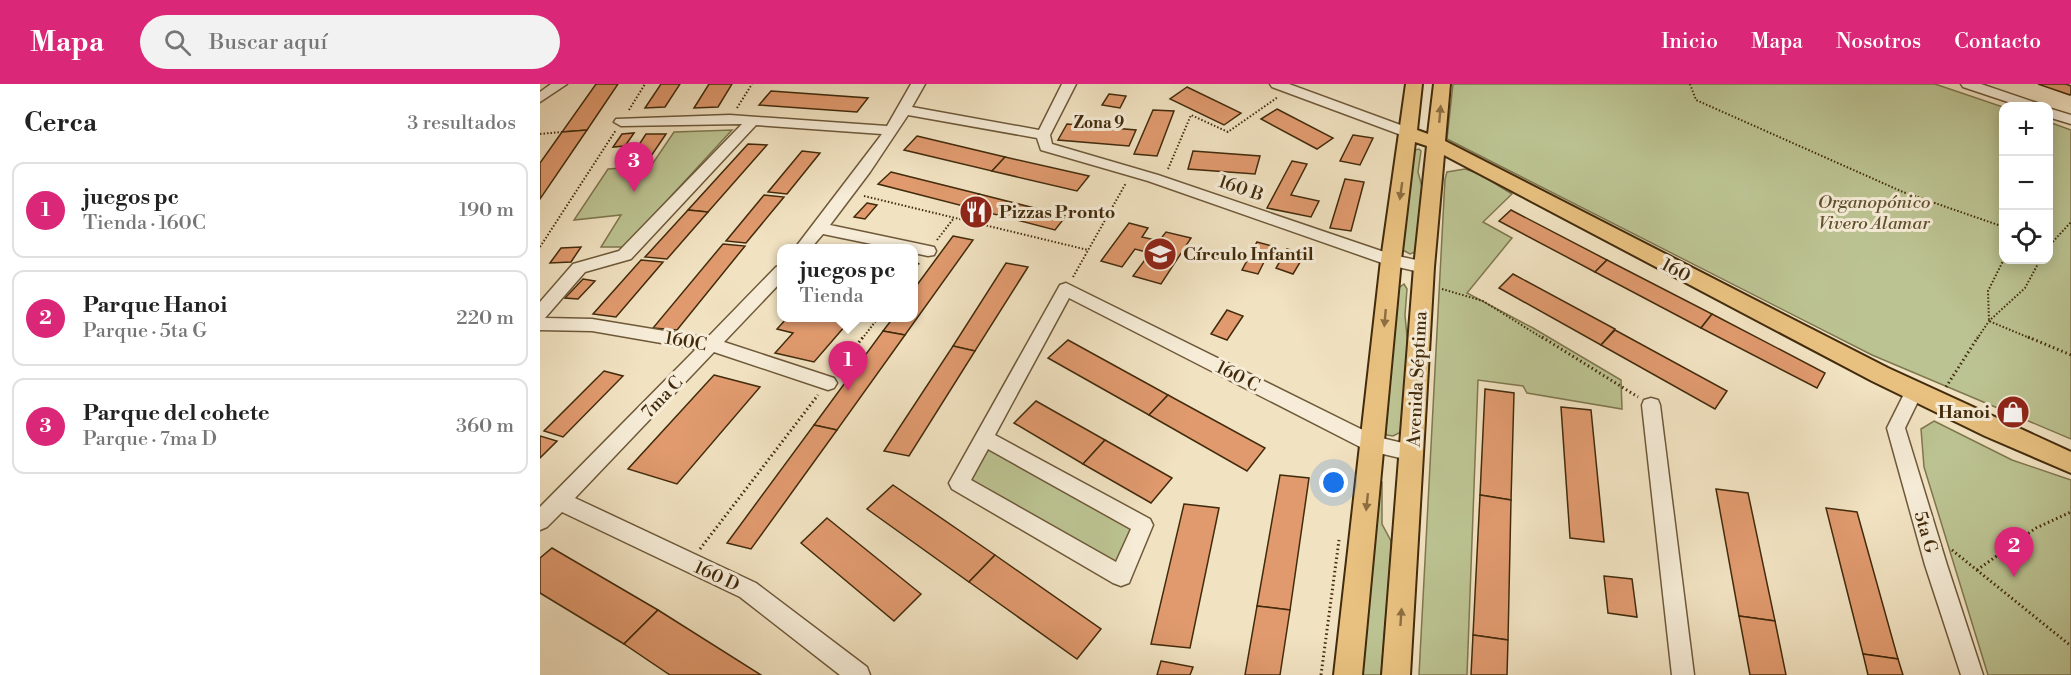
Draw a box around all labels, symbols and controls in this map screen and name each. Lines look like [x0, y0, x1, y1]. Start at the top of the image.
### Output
search box [140, 15, 560, 69]
text: Mapa [30, 25, 104, 60]
icon: search [161, 26, 194, 59]
text: Buscar aquí [209, 29, 328, 56]
text: Inicio [1661, 29, 1718, 55]
text: Mapa [1751, 29, 1803, 55]
text: Nosotros [1836, 29, 1921, 55]
text: Contacto [1954, 29, 2041, 55]
map controls [1999, 102, 2053, 264]
button: + [1999, 102, 2053, 156]
one-way arrow [1435, 104, 1444, 123]
text: Cerca [24, 107, 97, 139]
text: 3 resultados [407, 111, 516, 136]
district label: Zona 9 [1074, 113, 1124, 133]
pin: 3 [614, 142, 653, 192]
button: − [1999, 156, 2053, 210]
street label: 160 B [1215, 170, 1266, 207]
one-way arrow [1396, 181, 1405, 200]
text: juegos pc [83, 184, 179, 211]
park label: Organopónico Vivero Alamar [1818, 191, 1930, 235]
restaurant icon: Pizzas Pronto [958, 194, 994, 230]
text: 1 [41, 198, 50, 223]
text: 190 m [459, 198, 514, 223]
place label: Pizzas Pronto [999, 201, 1115, 224]
button: locate [1999, 210, 2053, 264]
text: Tienda · 160C [83, 211, 206, 236]
school or university icon: Círculo Infantil [1142, 236, 1178, 272]
place label: Círculo Infantil [1183, 243, 1314, 266]
popup [777, 244, 918, 322]
street label: 160 [1657, 253, 1694, 288]
text: juegos pc [799, 257, 896, 284]
text: Tienda [799, 284, 864, 309]
text: Parque Hanoi [83, 292, 227, 319]
text: 2 [39, 306, 52, 331]
text: 220 m [456, 306, 514, 331]
one-way arrow [1380, 309, 1390, 328]
street label: Avenida Séptima [1402, 310, 1433, 449]
text: Parque · 5ta G [83, 319, 207, 344]
street label: 160C [663, 326, 709, 356]
pin: 1 [828, 342, 868, 391]
street label: 160 C [1212, 356, 1264, 397]
street label: 7ma C [637, 371, 688, 423]
shop icon: Hanoi [1995, 394, 2031, 430]
text: Parque del cohete [83, 400, 270, 427]
place label: Hanoi [1938, 401, 1990, 424]
text: 3 [39, 414, 52, 439]
text: 360 m [456, 414, 514, 439]
text: Parque · 7ma D [83, 427, 217, 452]
your location [1319, 468, 1348, 497]
one-way arrow [1362, 492, 1371, 511]
street label: 5ta G [1909, 508, 1943, 557]
pin: 2 [1994, 528, 2034, 577]
street label: 160 D [690, 556, 743, 597]
one-way arrow [1396, 607, 1405, 626]

